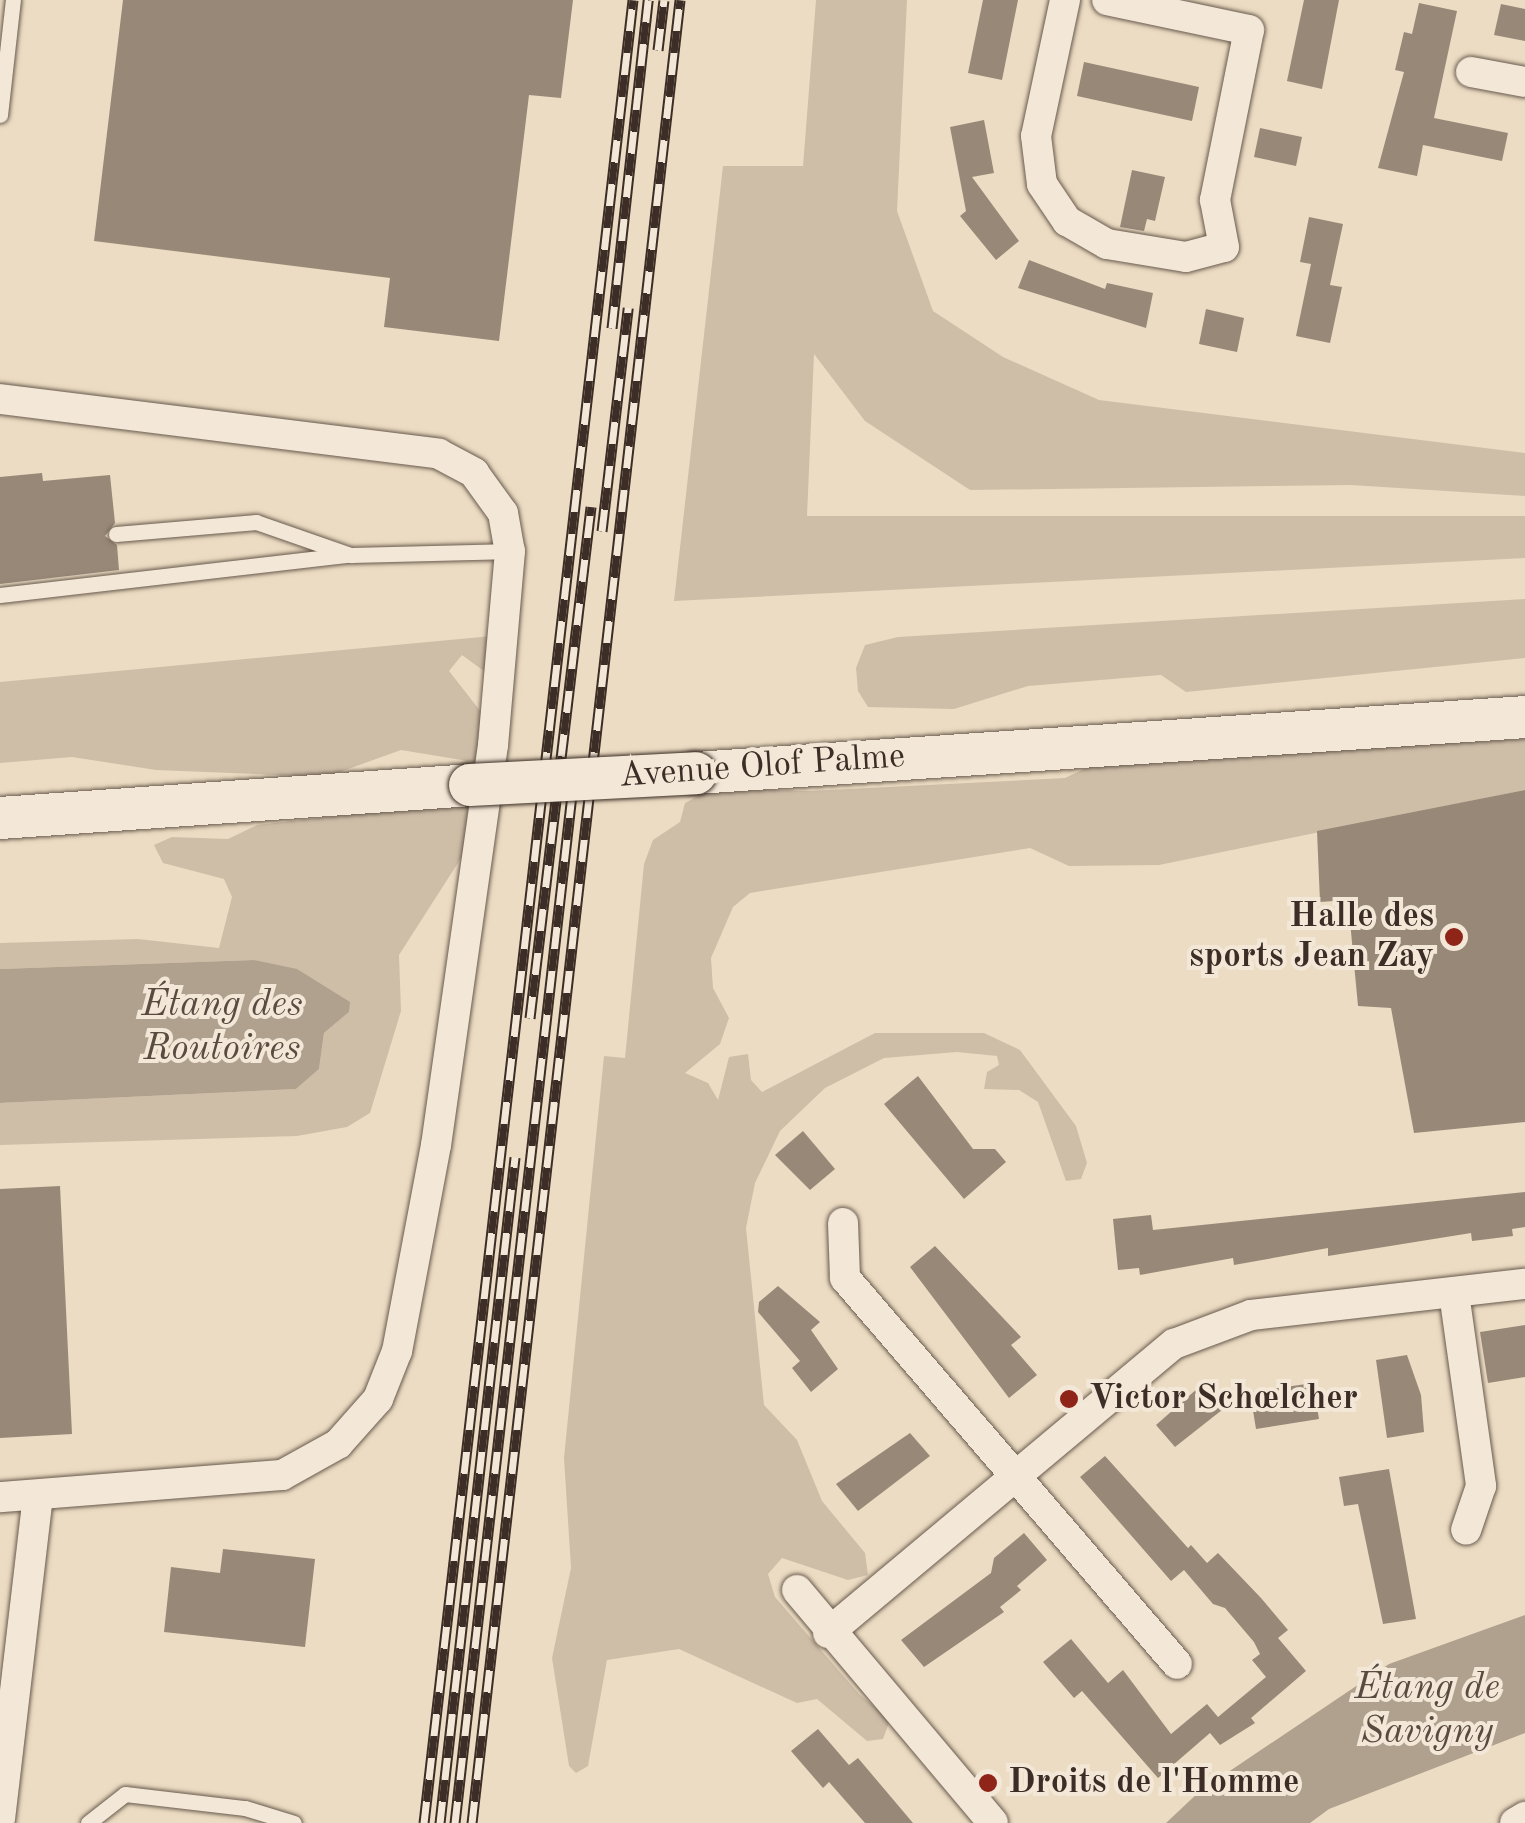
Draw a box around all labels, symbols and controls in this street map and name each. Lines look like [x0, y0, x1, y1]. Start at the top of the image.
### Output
street label: Avenue Olof Palme [618, 736, 906, 798]
place label: Halle des sports Jean Zay [1189, 896, 1434, 978]
marker: Halle des sports Jean Zay [1443, 926, 1465, 948]
water label: Étang des Routoires [141, 983, 303, 1072]
place label: Victor Schœlcher [1089, 1378, 1358, 1420]
marker: Victor Schœlcher [1058, 1388, 1080, 1410]
water label: Étang de Savigny [1354, 1666, 1500, 1756]
place label: Droits de l'Homme [1008, 1762, 1300, 1804]
marker: Droits de l'Homme [977, 1772, 999, 1794]

